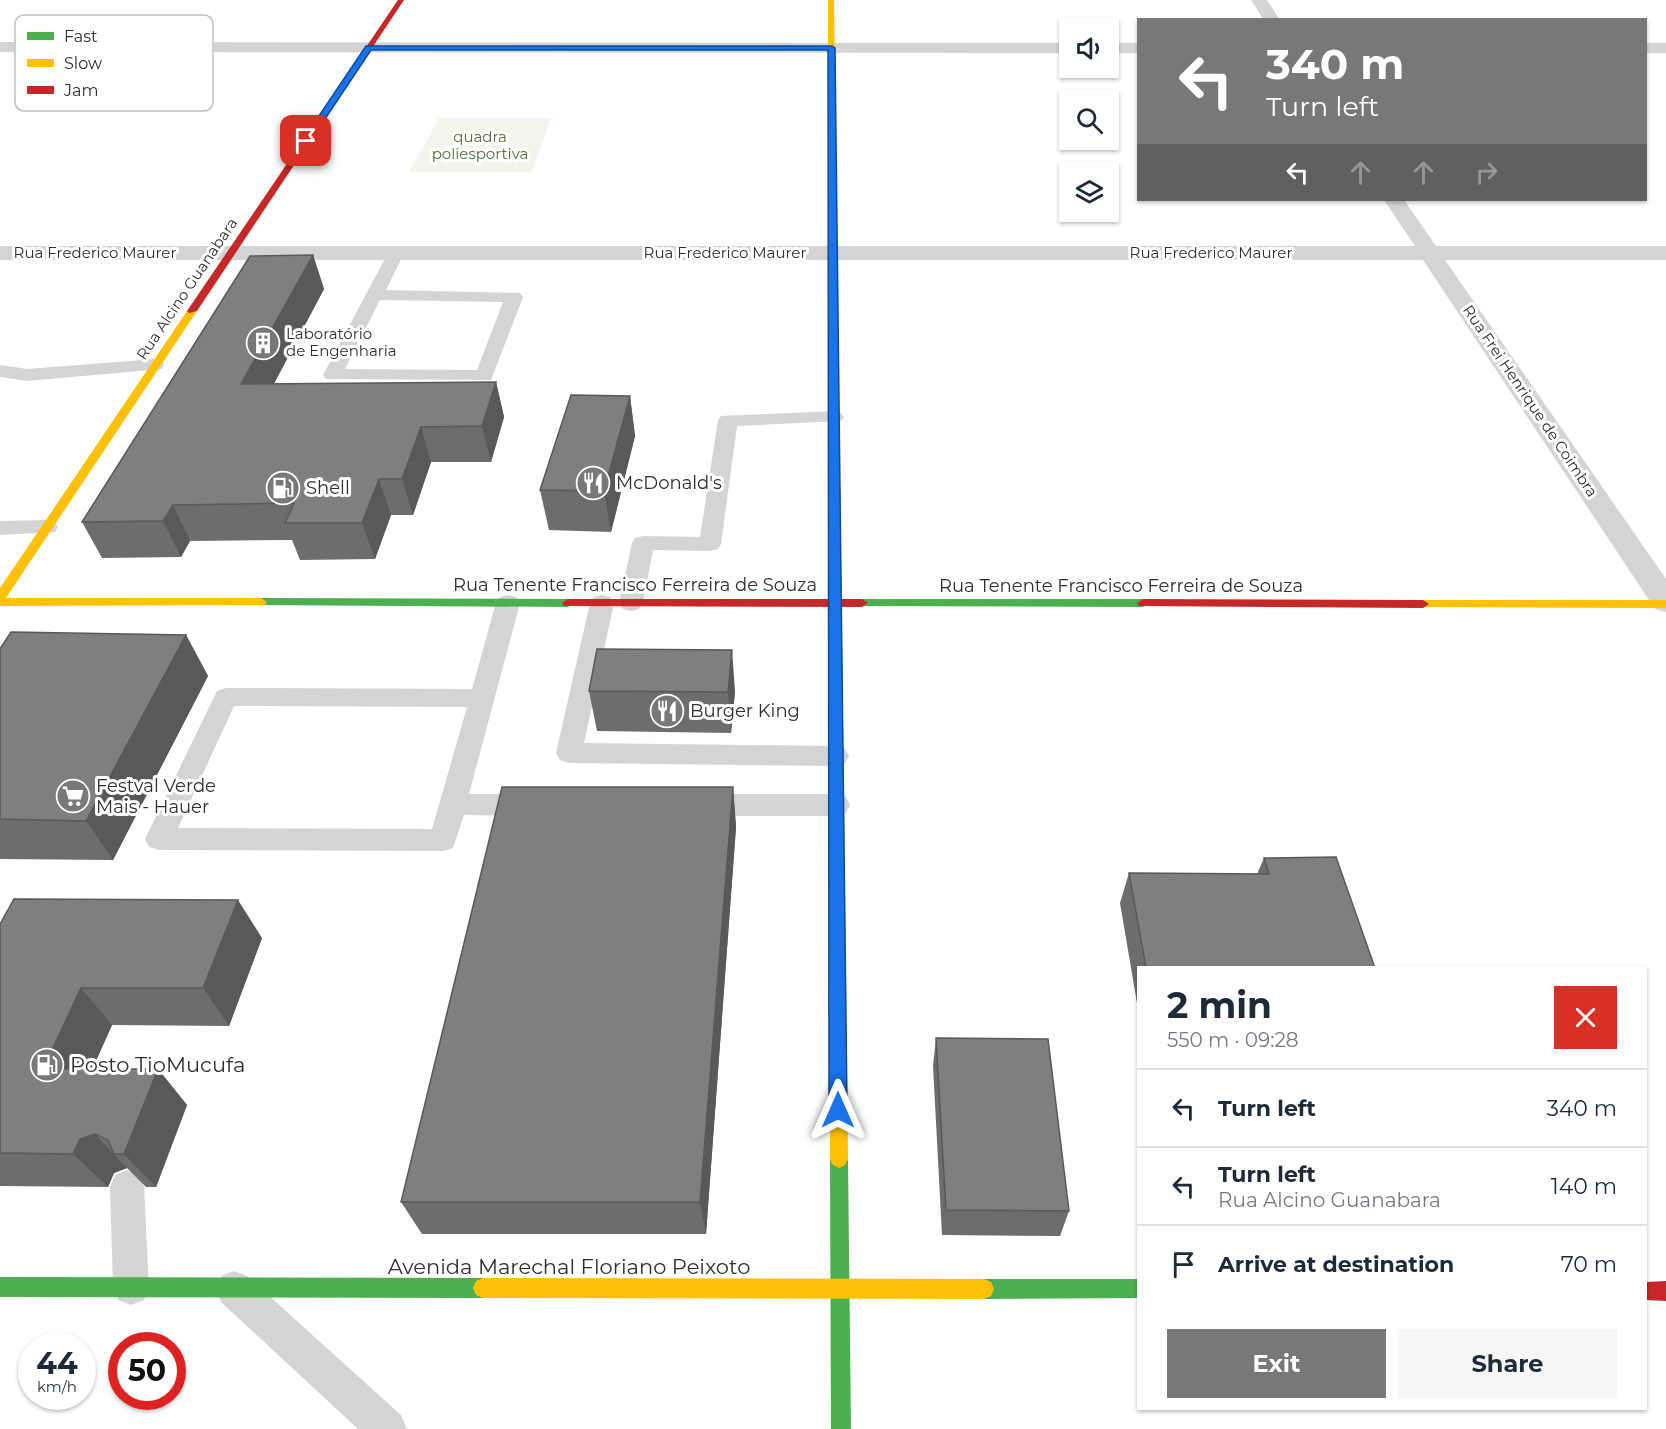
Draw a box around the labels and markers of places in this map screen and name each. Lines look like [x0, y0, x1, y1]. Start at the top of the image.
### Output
pin [280, 115, 331, 166]
place label: Laboratório de Engenharia [286, 324, 397, 360]
building icon: Laboratório de Engenharia [245, 325, 281, 361]
restaurant icon: McDonald's [575, 465, 611, 501]
fuel station icon: Shell [265, 470, 301, 506]
place label: McDonald's [616, 472, 722, 494]
place label: Shell [306, 477, 350, 499]
restaurant icon: Burger King [649, 693, 685, 729]
place label: Burger King [690, 700, 800, 722]
place label: Festval Verde Mais - Hauer [96, 775, 216, 818]
supermarket icon: Festval Verde Mais - Hauer [55, 778, 91, 814]
fuel station icon: Posto TioMucufa [29, 1047, 65, 1083]
place label: Posto TioMucufa [70, 1052, 245, 1077]

